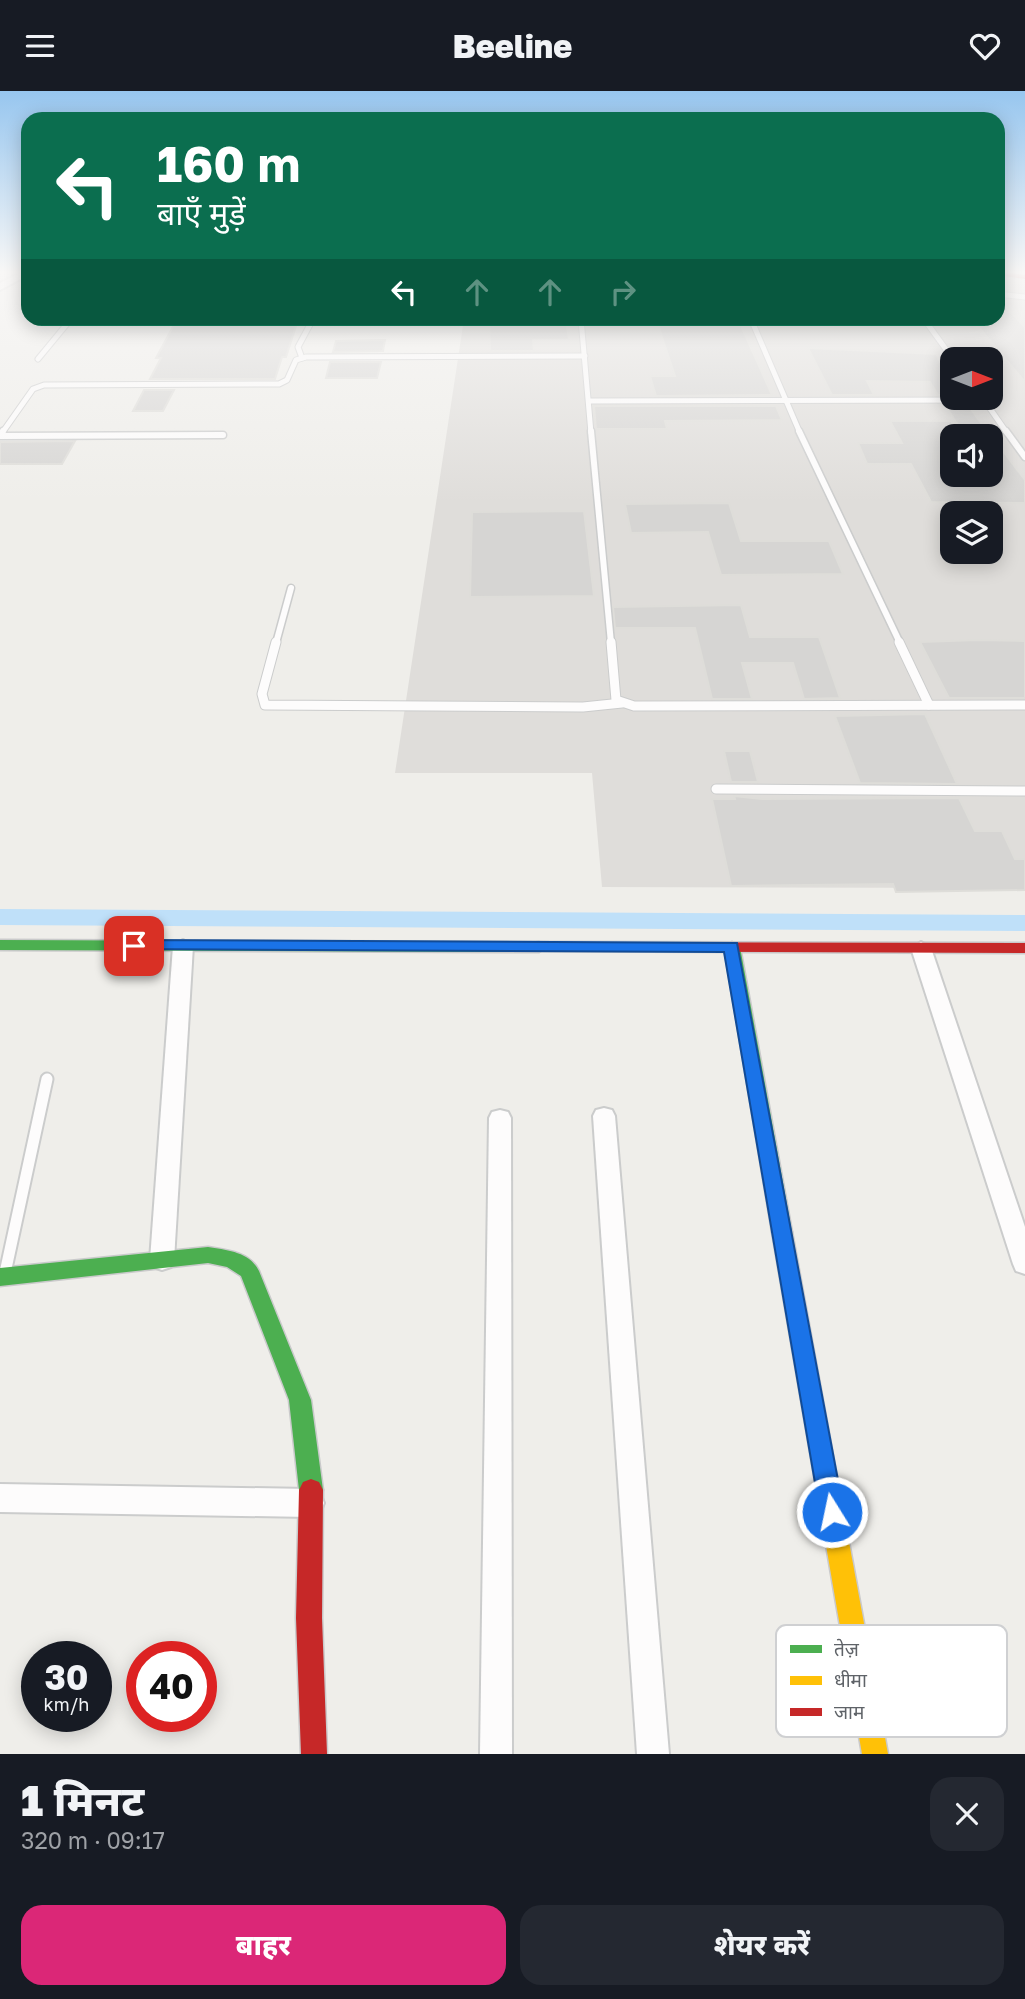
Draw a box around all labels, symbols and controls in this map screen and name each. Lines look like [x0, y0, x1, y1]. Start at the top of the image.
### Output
icon: menu [21, 27, 59, 65]
text: Beeline [453, 27, 572, 65]
icon: heart [966, 27, 1004, 65]
text: 160 m [157, 134, 300, 193]
icon: left [42, 140, 133, 231]
text: बाएँ मुड़ें [157, 194, 246, 232]
icon: left [385, 273, 423, 311]
icon: ahead [458, 273, 496, 311]
icon: ahead [531, 273, 569, 311]
icon: right [604, 273, 642, 311]
north arrow [940, 347, 1003, 409]
map controls [940, 347, 1003, 564]
button: sound [940, 424, 1003, 487]
button: layers [940, 501, 1003, 564]
pin [104, 916, 164, 976]
icon: arrive [115, 927, 153, 965]
position arrow [795, 1475, 869, 1549]
legend [776, 1625, 1007, 1737]
text: तेज़ [834, 1637, 860, 1660]
speed limit sign: 40 [126, 1641, 217, 1732]
text: 30 [44, 1656, 89, 1698]
text: धीमा [834, 1668, 868, 1691]
text: km/h [44, 1693, 89, 1715]
text: जाम [834, 1700, 865, 1723]
text: 1 मिनट [21, 1775, 144, 1825]
button: close [930, 1777, 1004, 1851]
text: 320 m · 09:17 [21, 1826, 165, 1854]
button: बाहर [21, 1905, 506, 1985]
button: शेयर करें [520, 1905, 1004, 1985]

